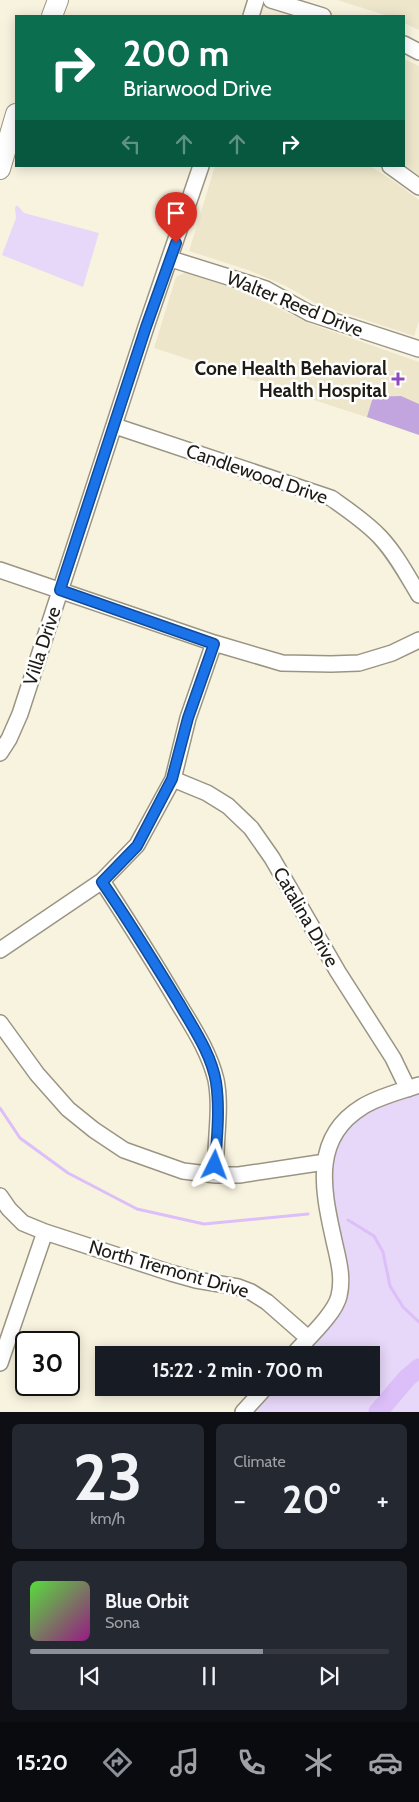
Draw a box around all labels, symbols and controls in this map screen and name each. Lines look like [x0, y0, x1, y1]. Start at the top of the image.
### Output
text: 200 m [123, 32, 229, 75]
icon: right [40, 35, 105, 100]
text: Briarwood Drive [123, 75, 272, 102]
icon: left [117, 130, 145, 158]
icon: ahead [170, 130, 198, 158]
icon: ahead [223, 130, 251, 158]
icon: right [276, 130, 304, 158]
pin [155, 192, 197, 243]
icon: arrive [162, 199, 190, 227]
street label: Walter Reed Drive [223, 266, 367, 342]
place label: Cone Health Behavioral Health Hospital [195, 357, 387, 402]
marker: Cone Health Behavioral Health Hospital [391, 372, 405, 386]
street label: Candlewood Drive [183, 439, 331, 509]
street label: Villa Drive [18, 603, 66, 688]
street label: Catalina Drive [268, 863, 344, 971]
position arrow [188, 1138, 240, 1190]
street label: North Tremont Drive [86, 1235, 252, 1303]
speed limit sign: 30 [15, 1331, 80, 1396]
text: 15:22 · 2 min · 700 m [152, 1359, 323, 1382]
text: 23 [73, 1437, 142, 1516]
text: Climate [234, 1452, 286, 1471]
text: 20° [282, 1476, 340, 1523]
text: − [234, 1483, 246, 1517]
text: + [377, 1483, 389, 1517]
text: km/h [90, 1509, 125, 1528]
text: Blue Orbit [105, 1590, 189, 1613]
text: Sona [105, 1613, 140, 1632]
icon: previous [76, 1662, 104, 1690]
icon: pause [195, 1662, 223, 1690]
icon: next [315, 1662, 343, 1690]
icon: directions [100, 1745, 135, 1780]
icon: music [167, 1745, 202, 1780]
icon: phone [234, 1745, 269, 1780]
icon: climate [301, 1745, 336, 1780]
icon: car [368, 1745, 403, 1780]
text: 15:20 [16, 1749, 68, 1776]

